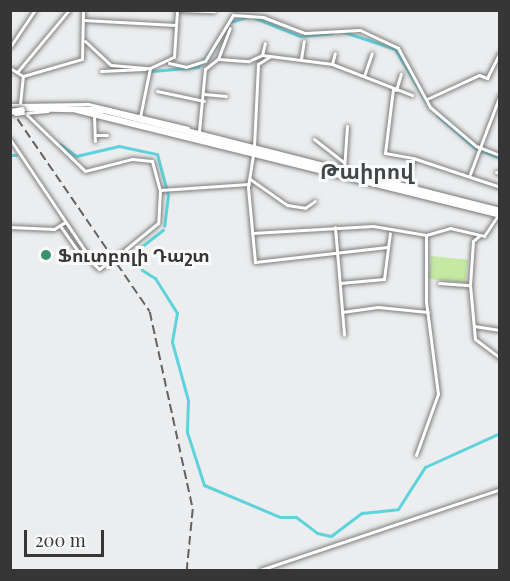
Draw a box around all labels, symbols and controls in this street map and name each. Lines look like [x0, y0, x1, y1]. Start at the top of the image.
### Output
district label: Թաիրով [320, 157, 414, 183]
place label: Ֆուտբոլի Դաշտ [58, 244, 210, 266]
marker: Ֆուտբոլի Դաշտ [39, 248, 53, 262]
scale bar [27, 518, 106, 556]
text: 200 m [35, 528, 86, 552]

